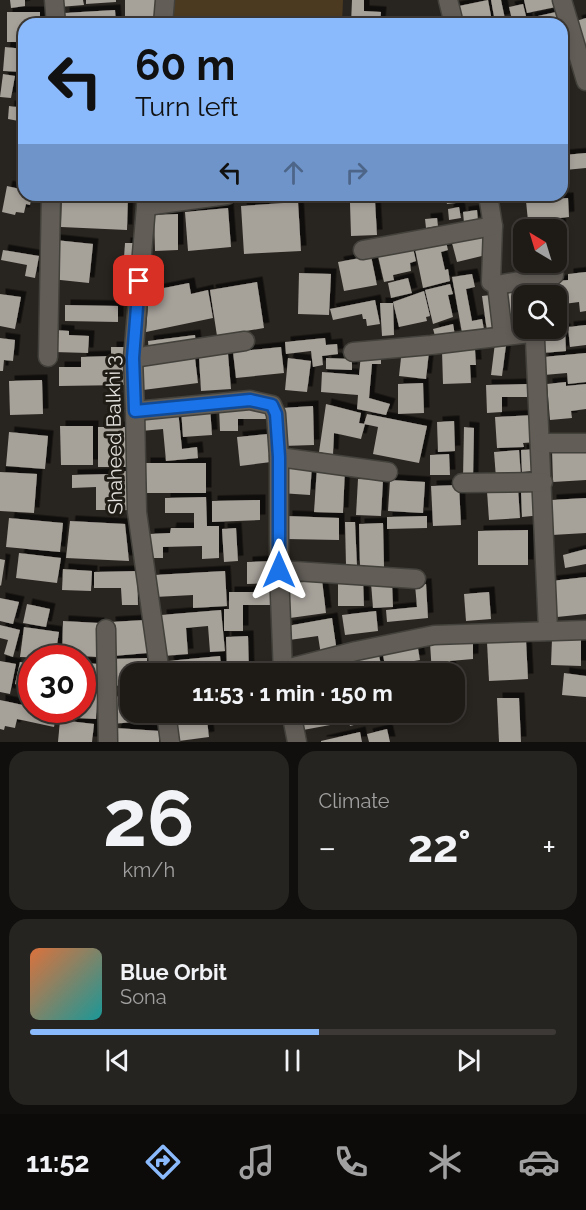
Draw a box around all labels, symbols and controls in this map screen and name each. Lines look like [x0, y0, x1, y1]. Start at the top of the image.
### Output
text: 60 m [135, 41, 235, 90]
icon: left [36, 42, 114, 120]
text: Turn left [135, 91, 238, 122]
icon: left [214, 156, 247, 189]
icon: ahead [277, 156, 310, 189]
icon: right [340, 156, 373, 189]
north arrow [513, 219, 567, 273]
map controls [513, 219, 567, 339]
pin [113, 255, 164, 306]
icon: arrive [122, 264, 155, 297]
button: search [513, 285, 567, 339]
street label: Shaheed Balkhi 3 [101, 355, 127, 515]
position arrow [247, 538, 311, 602]
speed limit sign: 30 [18, 645, 96, 723]
text: 11:53 · 1 min · 150 m [192, 680, 393, 706]
text: 26 [103, 773, 194, 864]
text: Climate [319, 789, 390, 813]
text: 22° [408, 820, 471, 873]
text: − [319, 828, 336, 867]
text: + [542, 828, 556, 867]
text: km/h [122, 858, 175, 882]
text: Blue Orbit [120, 959, 227, 985]
text: Sona [120, 985, 167, 1009]
icon: previous [101, 1044, 134, 1077]
icon: pause [276, 1044, 309, 1077]
icon: next [452, 1044, 485, 1077]
icon: directions [142, 1141, 184, 1183]
icon: music [236, 1141, 278, 1183]
icon: phone [330, 1141, 372, 1183]
icon: climate [424, 1141, 466, 1183]
icon: car [518, 1141, 560, 1183]
text: 11:52 [26, 1147, 90, 1178]

